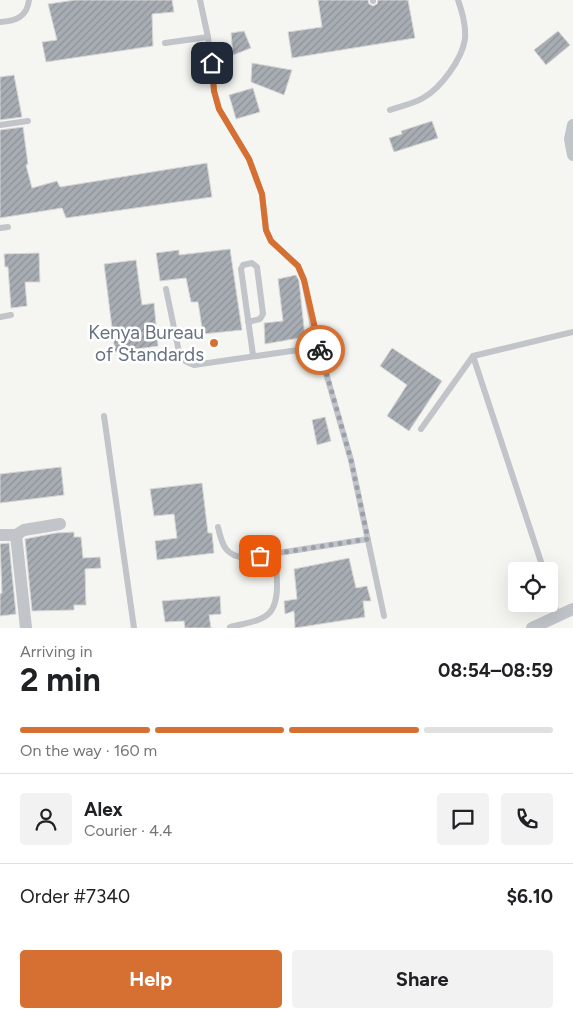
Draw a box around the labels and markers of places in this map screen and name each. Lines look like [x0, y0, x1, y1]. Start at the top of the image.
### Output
pin [191, 42, 233, 84]
place label: Kenya Bureau of Standards [88, 321, 204, 366]
marker: Kenya Bureau of Standards [208, 337, 220, 349]
pin [239, 535, 281, 577]

